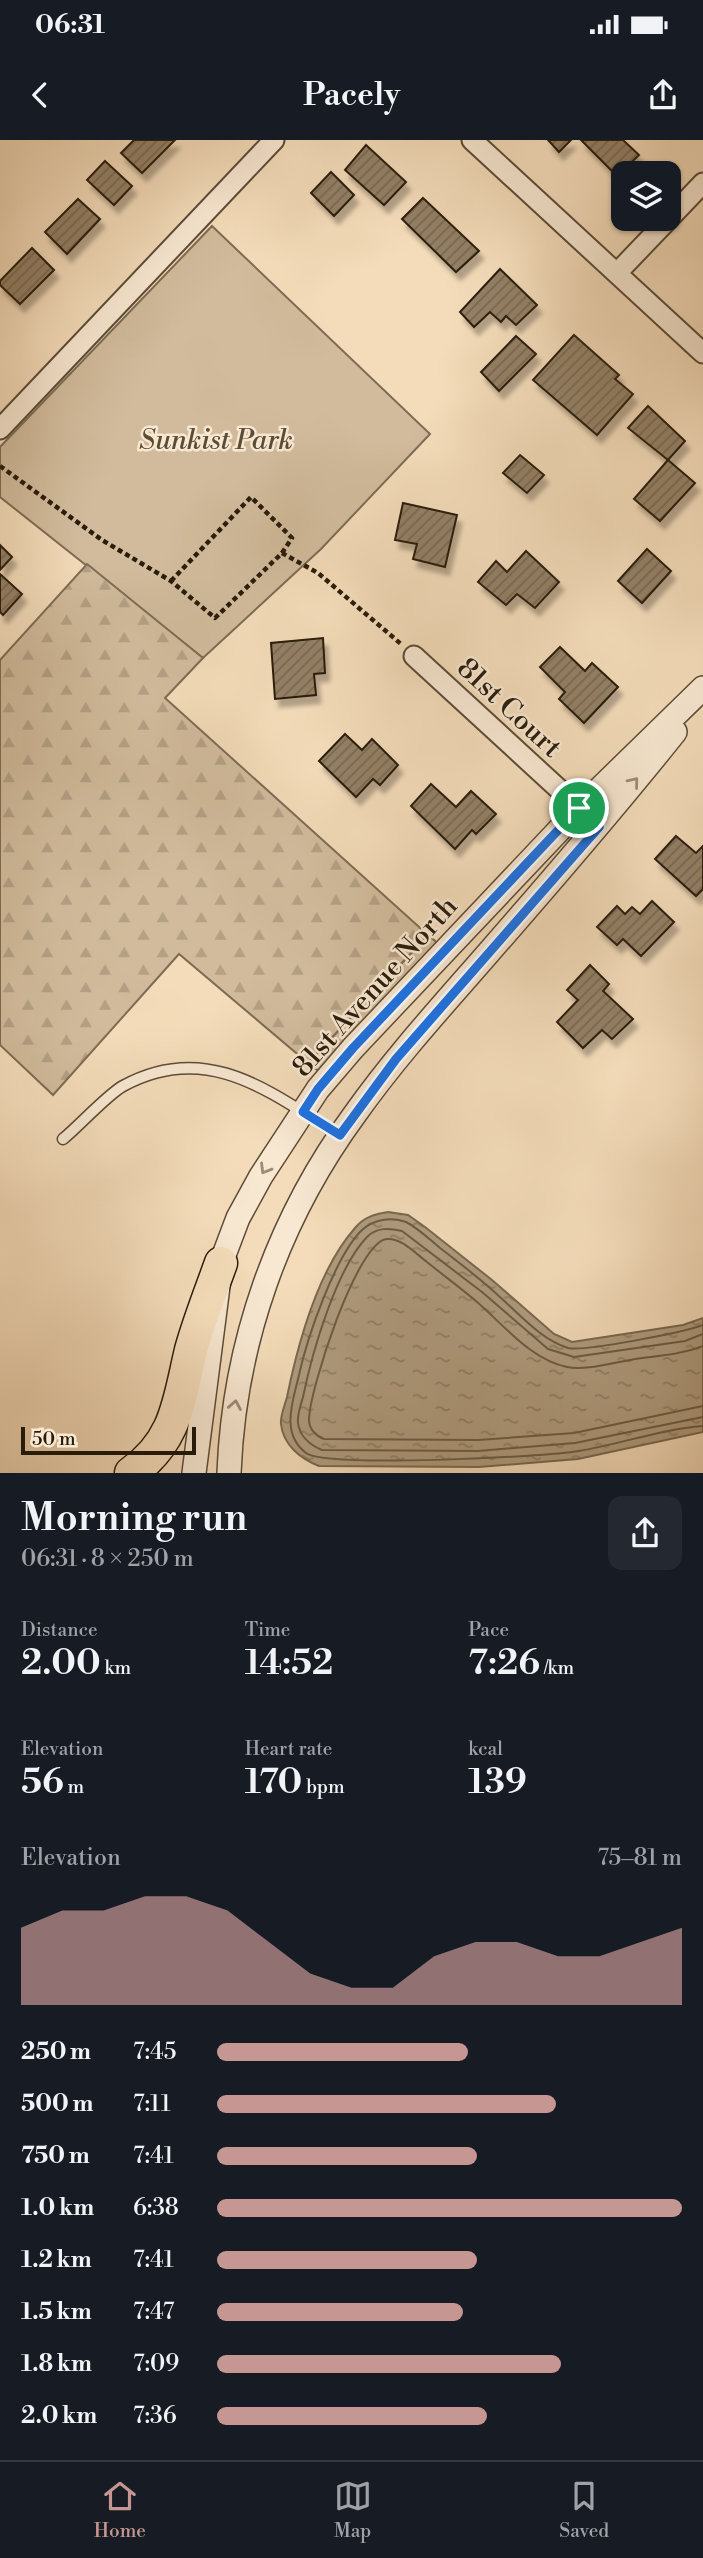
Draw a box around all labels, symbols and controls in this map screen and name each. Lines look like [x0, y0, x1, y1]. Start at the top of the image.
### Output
text: 06:31 [35, 9, 105, 41]
text: Pacely [303, 75, 400, 115]
icon: back [21, 76, 59, 114]
icon: share [644, 76, 682, 114]
map controls [611, 161, 681, 231]
button: layers [611, 161, 681, 231]
park label: Sunkist Park [139, 423, 293, 458]
street label: 81st Court [449, 651, 569, 765]
pin [549, 778, 609, 838]
one-way arrow [626, 778, 639, 790]
icon: arrive [560, 789, 598, 827]
street label: 81st Avenue North [285, 889, 466, 1085]
one-way arrow [260, 1162, 273, 1175]
one-way arrow [227, 1399, 242, 1411]
scale bar [21, 1424, 196, 1456]
text: 50 m [32, 1427, 76, 1451]
text: Morning run [21, 1495, 247, 1542]
button: share [608, 1496, 682, 1570]
text: 06:31 · 8 × 250 m [21, 1545, 194, 1573]
text: Distance [21, 1618, 98, 1642]
text: Time [245, 1618, 290, 1642]
text: Pace [468, 1618, 509, 1642]
text: 2.00 [21, 1642, 101, 1685]
text: 14:52 [245, 1642, 333, 1685]
text: 7:26 [468, 1642, 540, 1685]
text: km [101, 1656, 131, 1680]
text: /km [540, 1656, 574, 1680]
text: Elevation [21, 1737, 103, 1761]
text: Heart rate [245, 1737, 332, 1761]
text: kcal [468, 1737, 503, 1761]
text: 56 [21, 1761, 64, 1804]
text: 170 [245, 1761, 302, 1804]
text: 139 [468, 1761, 527, 1804]
text: m [64, 1775, 84, 1799]
text: bpm [302, 1775, 345, 1799]
text: Elevation [21, 1844, 121, 1872]
text: 75–81 m [597, 1844, 682, 1872]
text: 250 m [21, 2038, 91, 2066]
text: 7:45 [133, 2038, 176, 2066]
text: 500 m [21, 2090, 93, 2118]
text: 7:11 [133, 2090, 171, 2118]
text: 750 m [21, 2142, 90, 2170]
text: 7:41 [133, 2142, 174, 2170]
text: 1.0 km [21, 2194, 94, 2222]
text: 6:38 [133, 2194, 179, 2222]
text: 1.2 km [21, 2246, 92, 2274]
text: 7:41 [133, 2246, 174, 2274]
text: 1.5 km [21, 2298, 92, 2326]
text: 7:47 [133, 2298, 174, 2326]
text: 1.8 km [21, 2350, 92, 2378]
text: 7:09 [133, 2350, 179, 2378]
text: 2.0 km [21, 2402, 97, 2430]
text: 7:36 [133, 2402, 177, 2430]
tab: Home [94, 2477, 146, 2543]
tab: Map [334, 2477, 372, 2543]
tab: Saved [559, 2477, 609, 2543]

